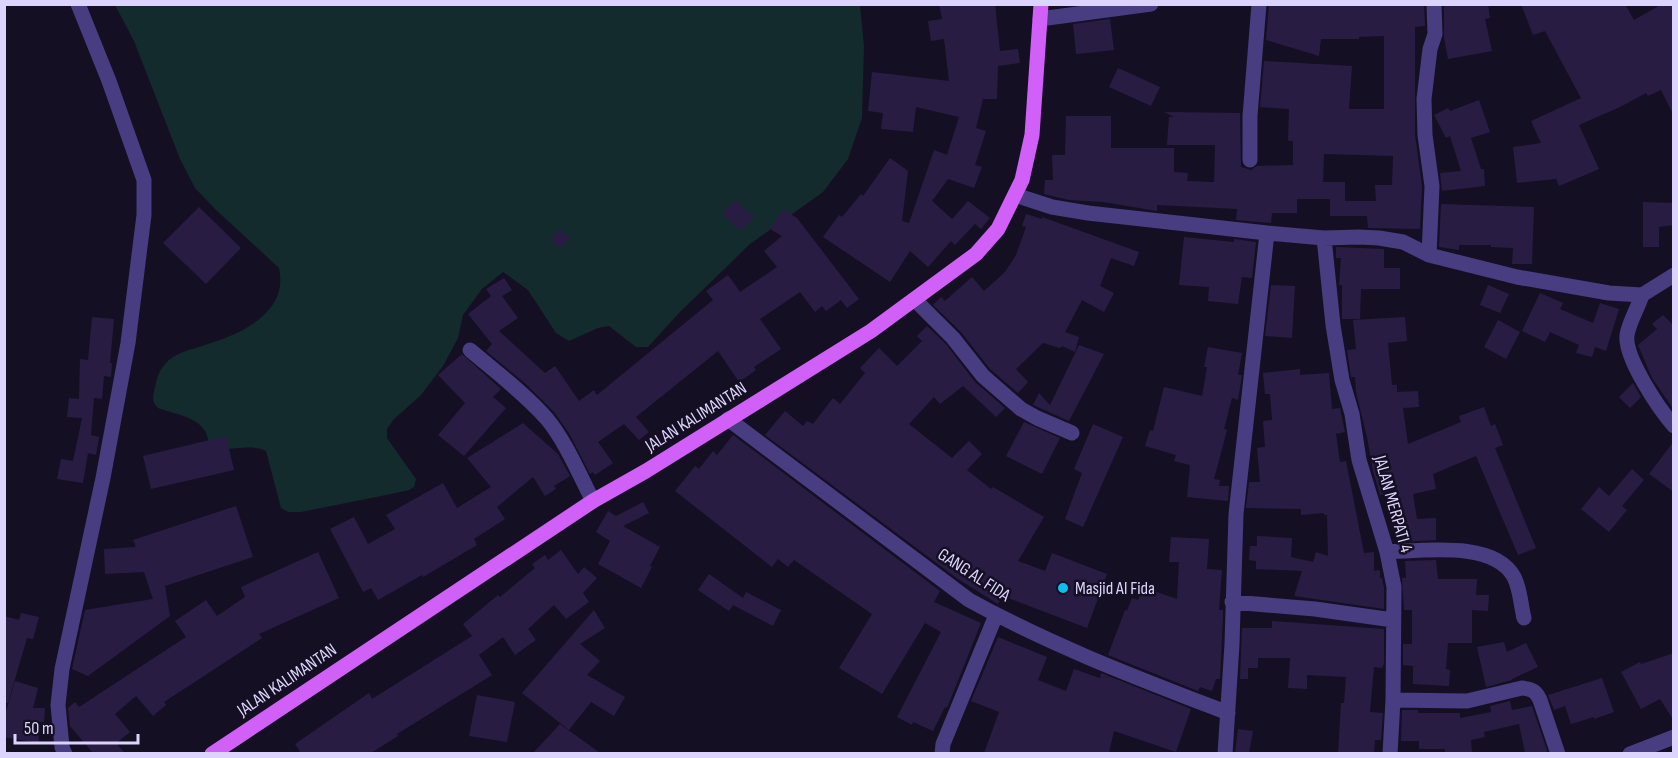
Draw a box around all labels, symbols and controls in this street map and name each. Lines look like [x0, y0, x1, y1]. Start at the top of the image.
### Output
street label: JALAN KALIMANTAN [641, 378, 750, 457]
street label: JALAN MERPATI 4 [1369, 452, 1417, 555]
street label: GANG AL FIDA [934, 544, 1014, 606]
place label: Masjid Al Fida [1075, 578, 1155, 599]
marker: Masjid Al Fida [1056, 581, 1070, 595]
street label: JALAN KALIMANTAN [233, 639, 341, 721]
scale bar [15, 707, 138, 745]
text: 50 m [24, 718, 54, 739]

